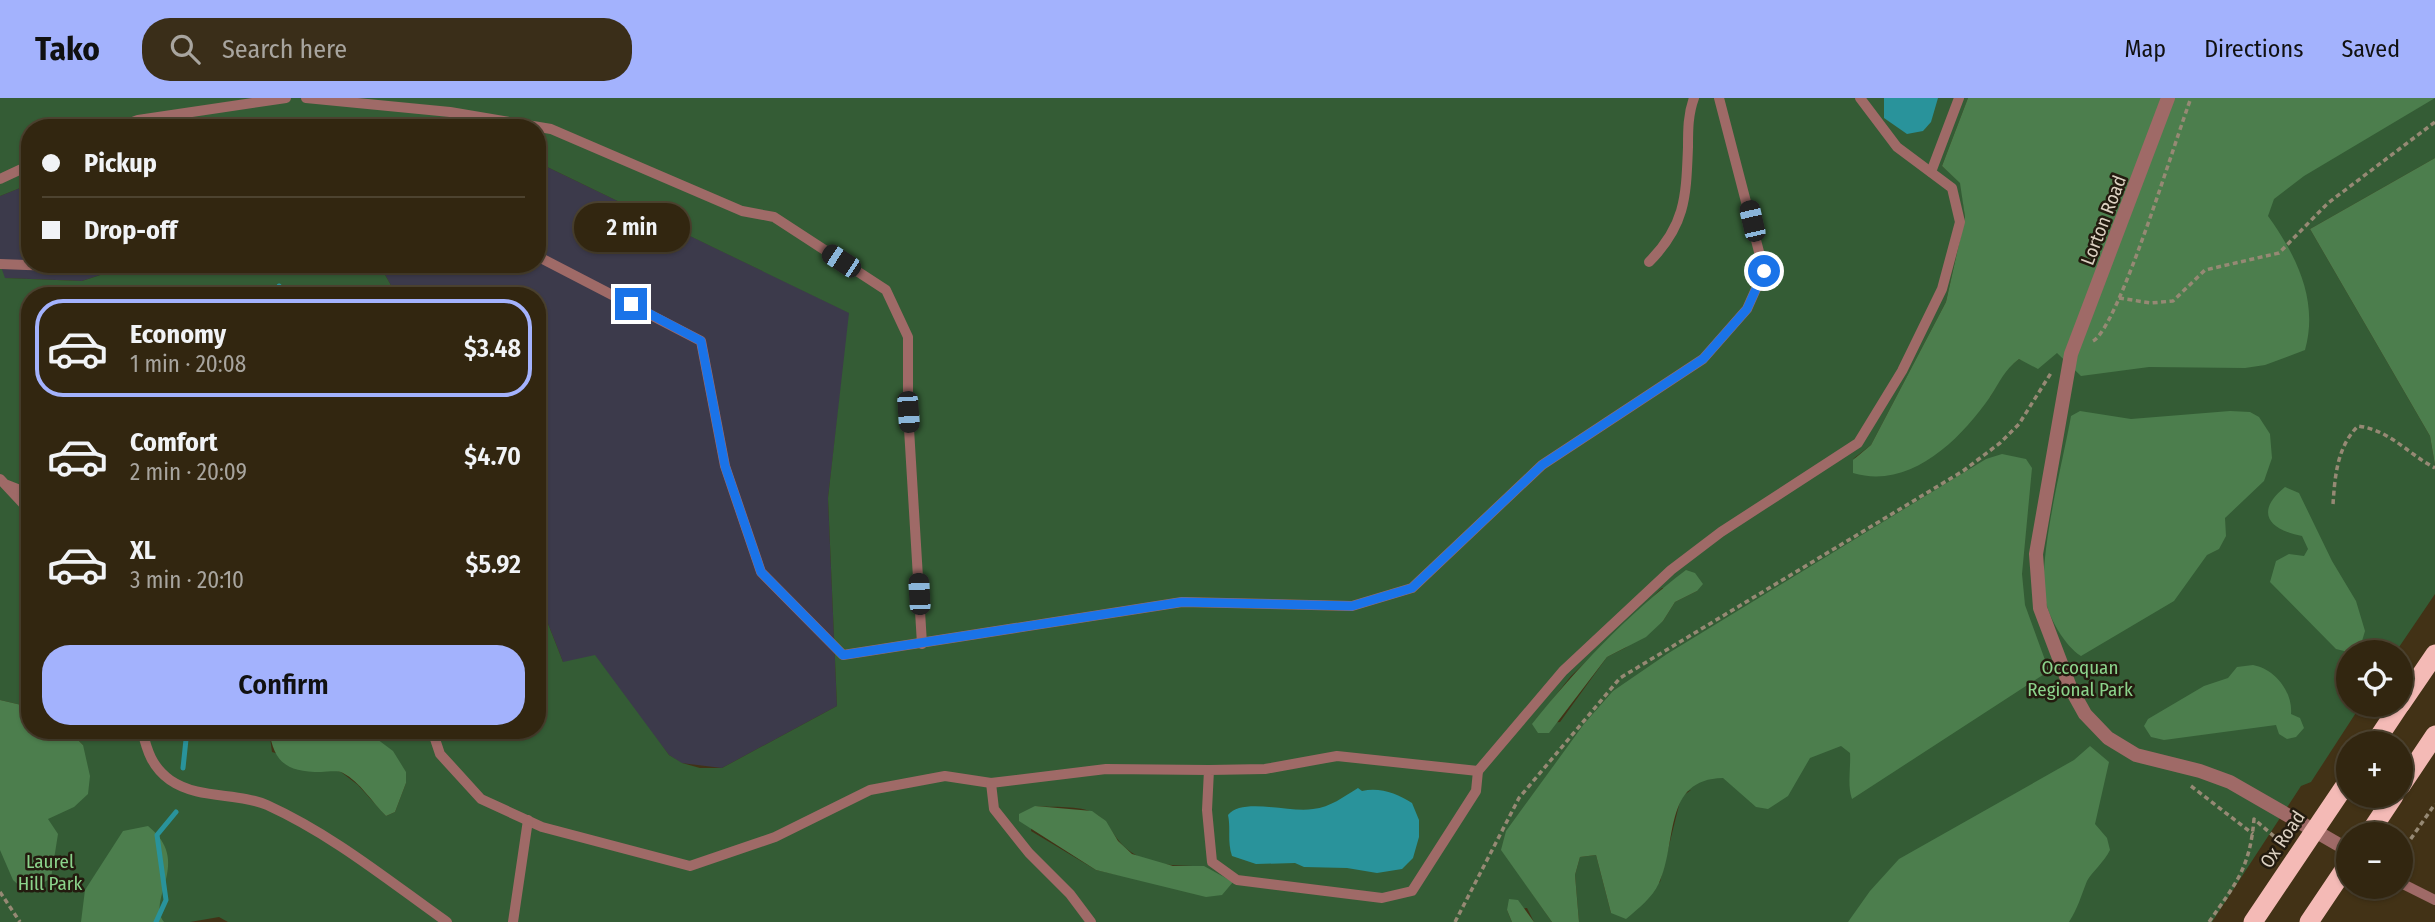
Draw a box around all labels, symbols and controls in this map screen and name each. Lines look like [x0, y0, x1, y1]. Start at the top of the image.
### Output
search box [142, 18, 632, 81]
text: Tako [35, 29, 100, 69]
icon: search [166, 30, 204, 68]
text: Search here [222, 34, 347, 65]
text: Map [2125, 35, 2166, 63]
text: Directions [2204, 35, 2303, 63]
text: Saved [2341, 35, 2400, 63]
text: Pickup [84, 148, 157, 179]
street label: Lorton Road [2076, 172, 2131, 268]
car [1738, 198, 1767, 244]
callout: 2 min [573, 202, 689, 252]
text: 2 min [606, 213, 658, 241]
text: Drop-off [84, 215, 177, 246]
car [818, 241, 865, 281]
route start [1748, 255, 1780, 287]
route end [615, 288, 647, 320]
icon: car [46, 317, 109, 380]
text: Economy [130, 319, 226, 350]
text: $3.48 [464, 333, 521, 364]
text: 1 min · 20:08 [130, 350, 246, 378]
car [897, 390, 920, 434]
icon: car [46, 425, 109, 488]
text: Comfort [130, 427, 218, 458]
text: $4.70 [464, 441, 521, 472]
text: 2 min · 20:09 [130, 458, 247, 486]
icon: car [46, 533, 109, 596]
text: XL [130, 535, 156, 566]
text: $5.92 [466, 549, 521, 580]
text: 3 min · 20:10 [130, 566, 244, 594]
car [908, 572, 931, 616]
map controls [2336, 640, 2413, 899]
button: locate [2336, 640, 2413, 717]
button: Confirm [42, 645, 525, 725]
park label: Occoquan Regional Park [2027, 656, 2133, 701]
button: + [2336, 731, 2413, 808]
street label: Ox Road [2255, 806, 2310, 872]
button: − [2336, 822, 2413, 899]
park label: Laurel Hill Park [18, 850, 82, 895]

